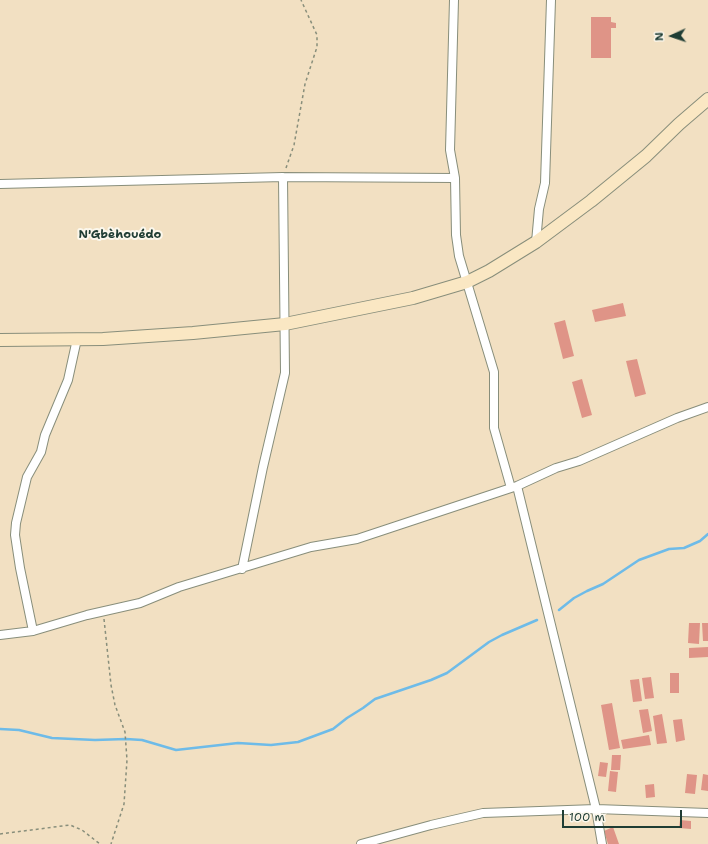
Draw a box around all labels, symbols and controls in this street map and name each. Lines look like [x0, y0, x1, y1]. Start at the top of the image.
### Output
north arrow [652, 16, 692, 56]
text: N [652, 32, 667, 41]
district label: N'Gbèhouédo [79, 228, 161, 242]
scale bar [564, 802, 684, 828]
text: 100 m [569, 809, 605, 825]

